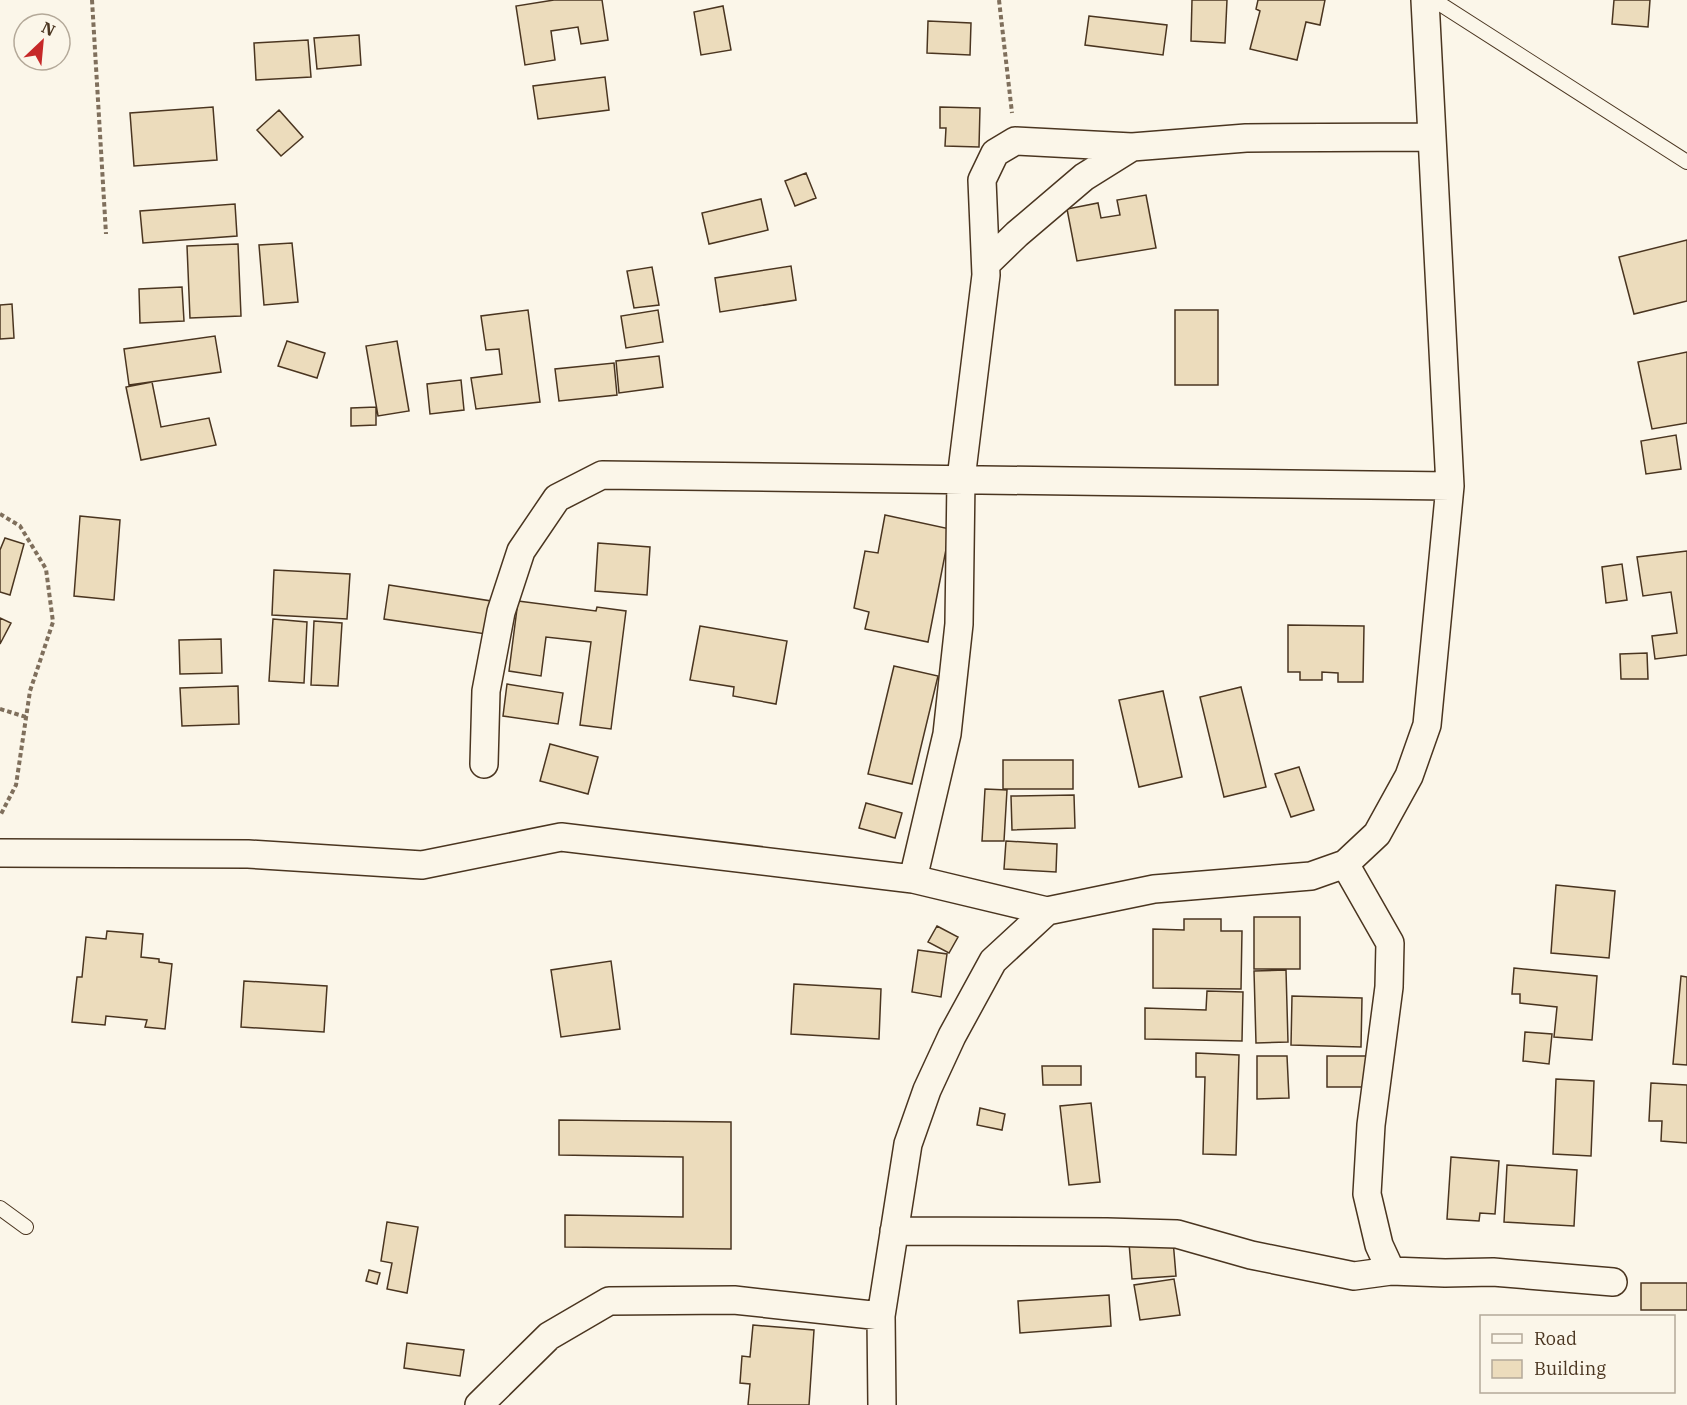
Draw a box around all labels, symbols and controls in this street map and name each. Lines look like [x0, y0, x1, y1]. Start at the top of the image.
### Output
north arrow [12, 12, 72, 72]
text: N [39, 17, 59, 40]
legend [1480, 1315, 1675, 1393]
text: Road [1534, 1327, 1577, 1350]
text: Building [1534, 1357, 1606, 1380]

